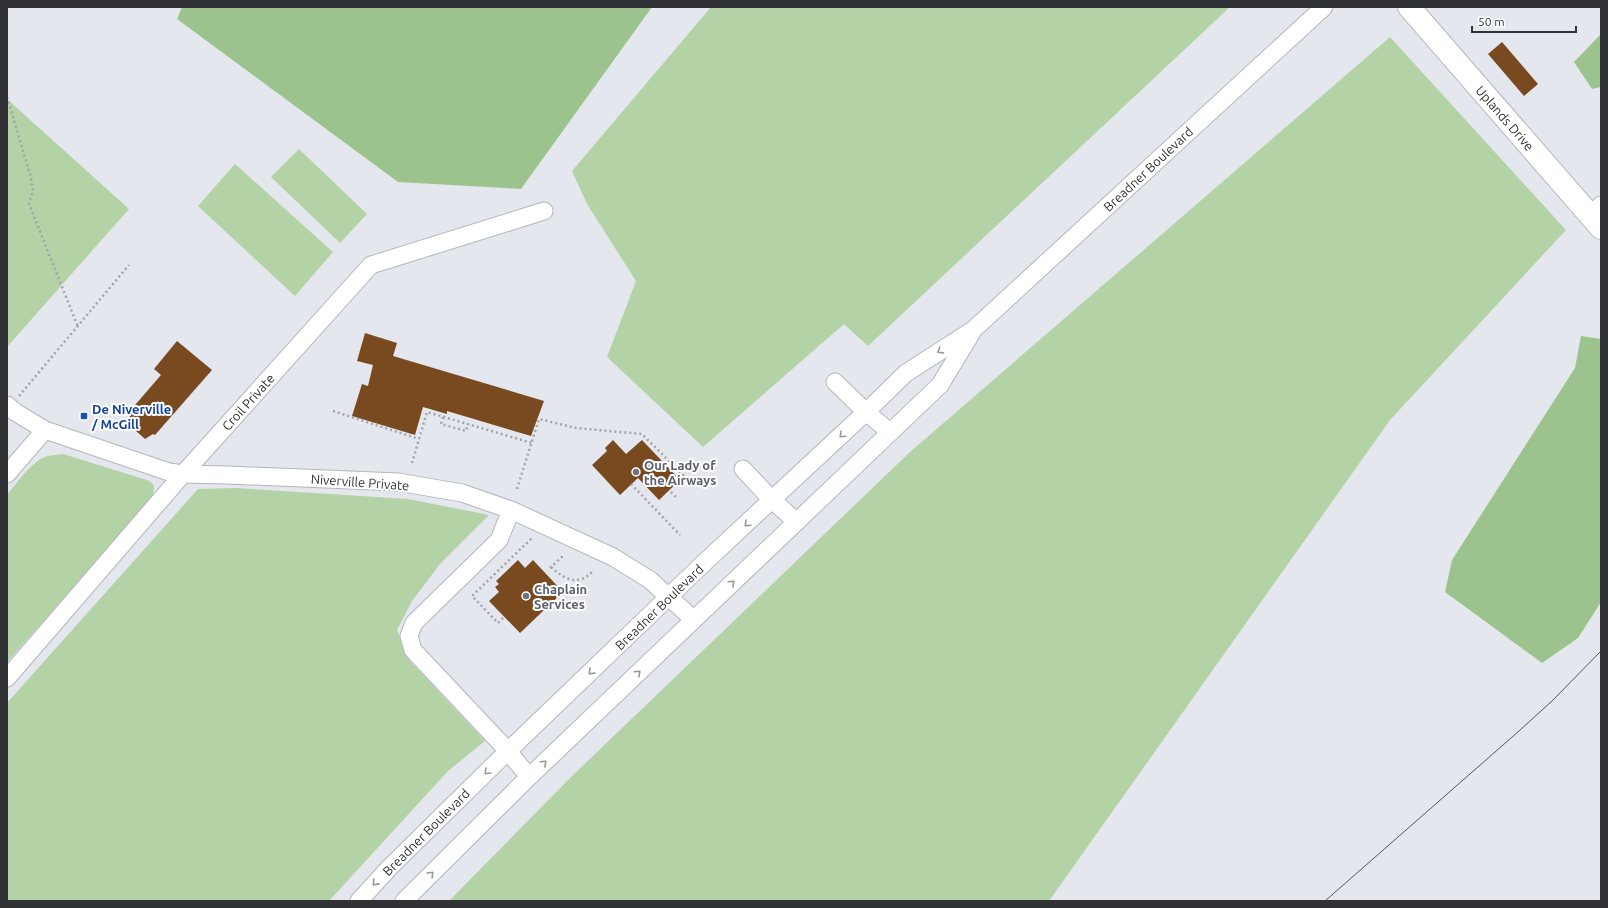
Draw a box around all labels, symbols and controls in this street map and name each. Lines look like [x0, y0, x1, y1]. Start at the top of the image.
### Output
scale bar [1472, 8, 1576, 34]
text: 50 m [1478, 15, 1505, 28]
street label: Uplands Drive [1473, 83, 1537, 153]
street label: Breadner Boulevard [1101, 124, 1195, 214]
one-way arrow [937, 346, 944, 354]
street label: Croil Private [219, 371, 277, 433]
place label: De Niverville / McGill [91, 402, 171, 431]
marker: De Niverville / McGill [79, 411, 89, 421]
one-way arrow [839, 431, 847, 438]
place label: Our Lady of the Airways [644, 458, 716, 487]
marker: Our Lady of the Airways [631, 467, 641, 477]
street label: Niverville Private [310, 472, 410, 492]
one-way arrow [744, 519, 752, 527]
street label: Breadner Boulevard [612, 561, 706, 653]
one-way arrow [727, 580, 735, 588]
place label: Chaplain Services [534, 582, 587, 611]
marker: Chaplain Services [521, 591, 531, 601]
one-way arrow [588, 667, 596, 675]
one-way arrow [633, 671, 641, 678]
one-way arrow [539, 760, 547, 768]
one-way arrow [484, 767, 492, 775]
street label: Breadner Boulevard [380, 786, 472, 878]
one-way arrow [426, 871, 434, 878]
one-way arrow [372, 878, 380, 886]

